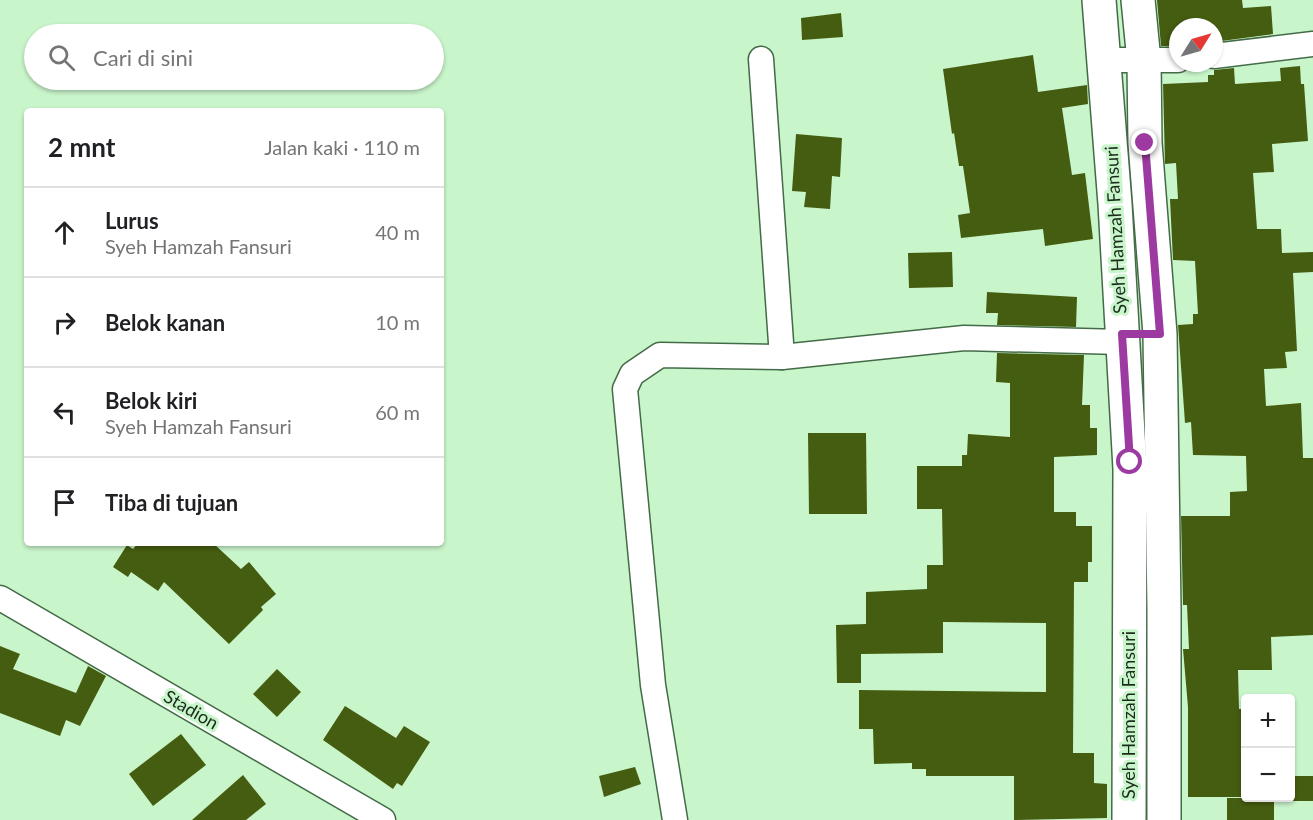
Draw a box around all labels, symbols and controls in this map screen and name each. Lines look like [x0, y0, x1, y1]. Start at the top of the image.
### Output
north arrow [1169, 18, 1223, 72]
search box [24, 24, 444, 90]
icon: search [45, 41, 78, 74]
text: Cari di sini [93, 44, 193, 71]
route end [1131, 129, 1157, 155]
text: 2 mnt [48, 131, 115, 163]
text: Jalan kaki · 110 m [264, 135, 420, 159]
street label: Syeh Hamzah Fansuri [1100, 146, 1130, 315]
text: Lurus [105, 207, 159, 234]
icon: ahead [48, 216, 81, 249]
text: 40 m [375, 220, 420, 244]
text: Syeh Hamzah Fansuri [105, 234, 292, 258]
icon: right [48, 306, 81, 339]
text: Belok kanan [105, 309, 225, 336]
text: 10 m [375, 310, 420, 334]
text: Belok kiri [105, 387, 197, 414]
icon: left [48, 396, 81, 429]
text: 60 m [375, 400, 420, 424]
text: Syeh Hamzah Fansuri [105, 414, 292, 438]
route start [1116, 448, 1142, 474]
icon: arrive [48, 486, 81, 519]
text: Tiba di tujuan [105, 489, 238, 516]
street label: Syeh Hamzah Fansuri [1117, 631, 1139, 799]
street label: Stadion [160, 685, 223, 734]
map controls [1241, 694, 1295, 802]
button: + [1241, 694, 1295, 748]
button: − [1241, 748, 1295, 802]

